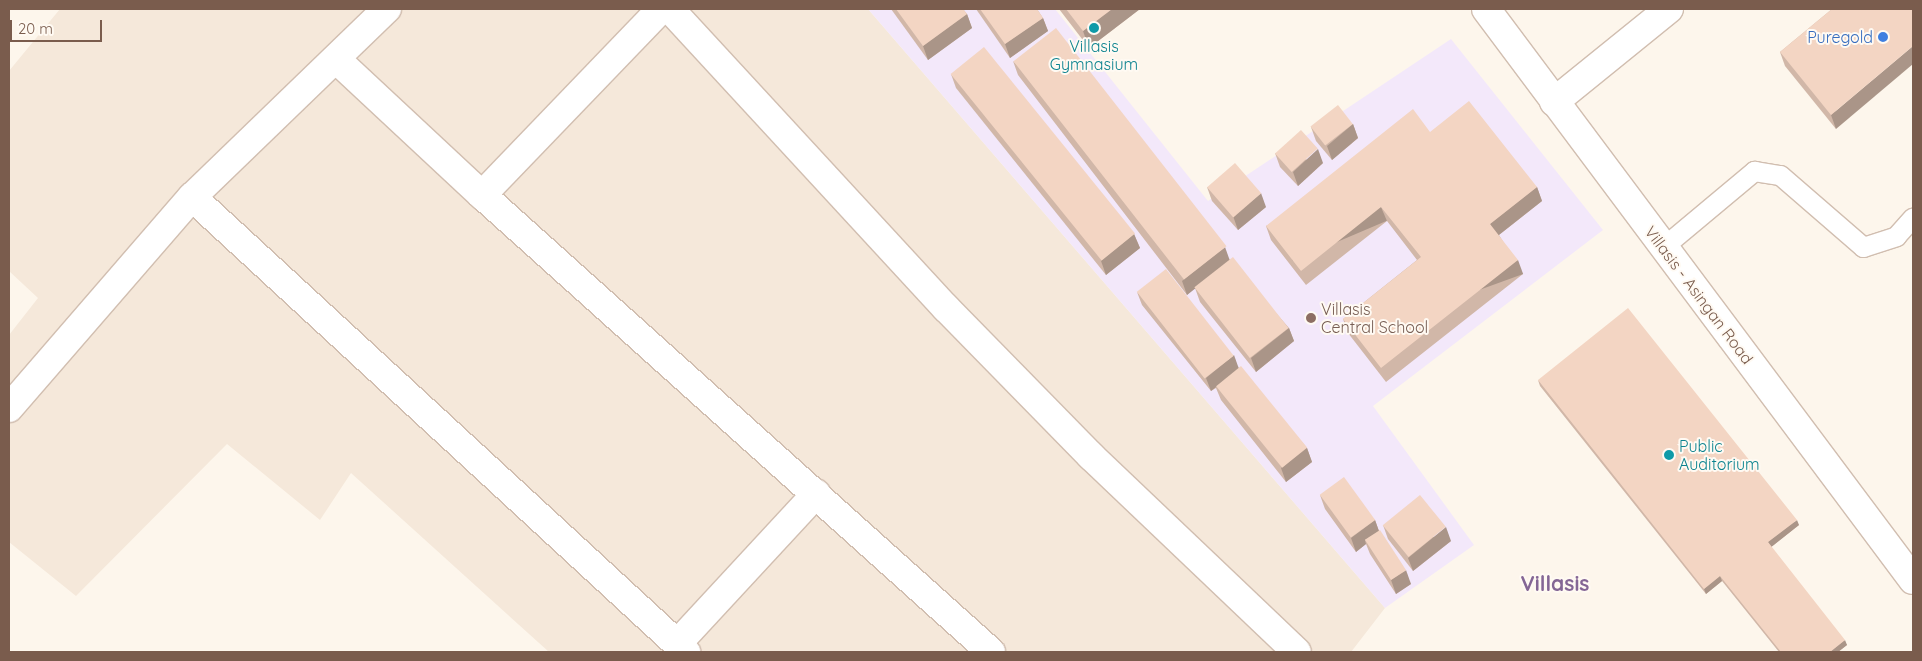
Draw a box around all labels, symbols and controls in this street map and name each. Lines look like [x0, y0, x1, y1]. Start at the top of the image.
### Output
scale bar [12, 10, 105, 42]
text: 20 m [18, 19, 53, 38]
marker: Villasis Gymnasium [1088, 22, 1100, 34]
place label: Puregold [1807, 27, 1873, 47]
marker: Puregold [1877, 31, 1889, 43]
place label: Villasis Gymnasium [1050, 36, 1138, 74]
street label: Villasis - Asingan Road [1641, 222, 1757, 368]
place label: Villasis Central School [1321, 299, 1428, 337]
marker: Villasis Central School [1305, 312, 1317, 324]
place label: Public Auditorium [1679, 436, 1760, 474]
marker: Public Auditorium [1663, 449, 1675, 461]
district label: Villasis [1521, 570, 1589, 596]

